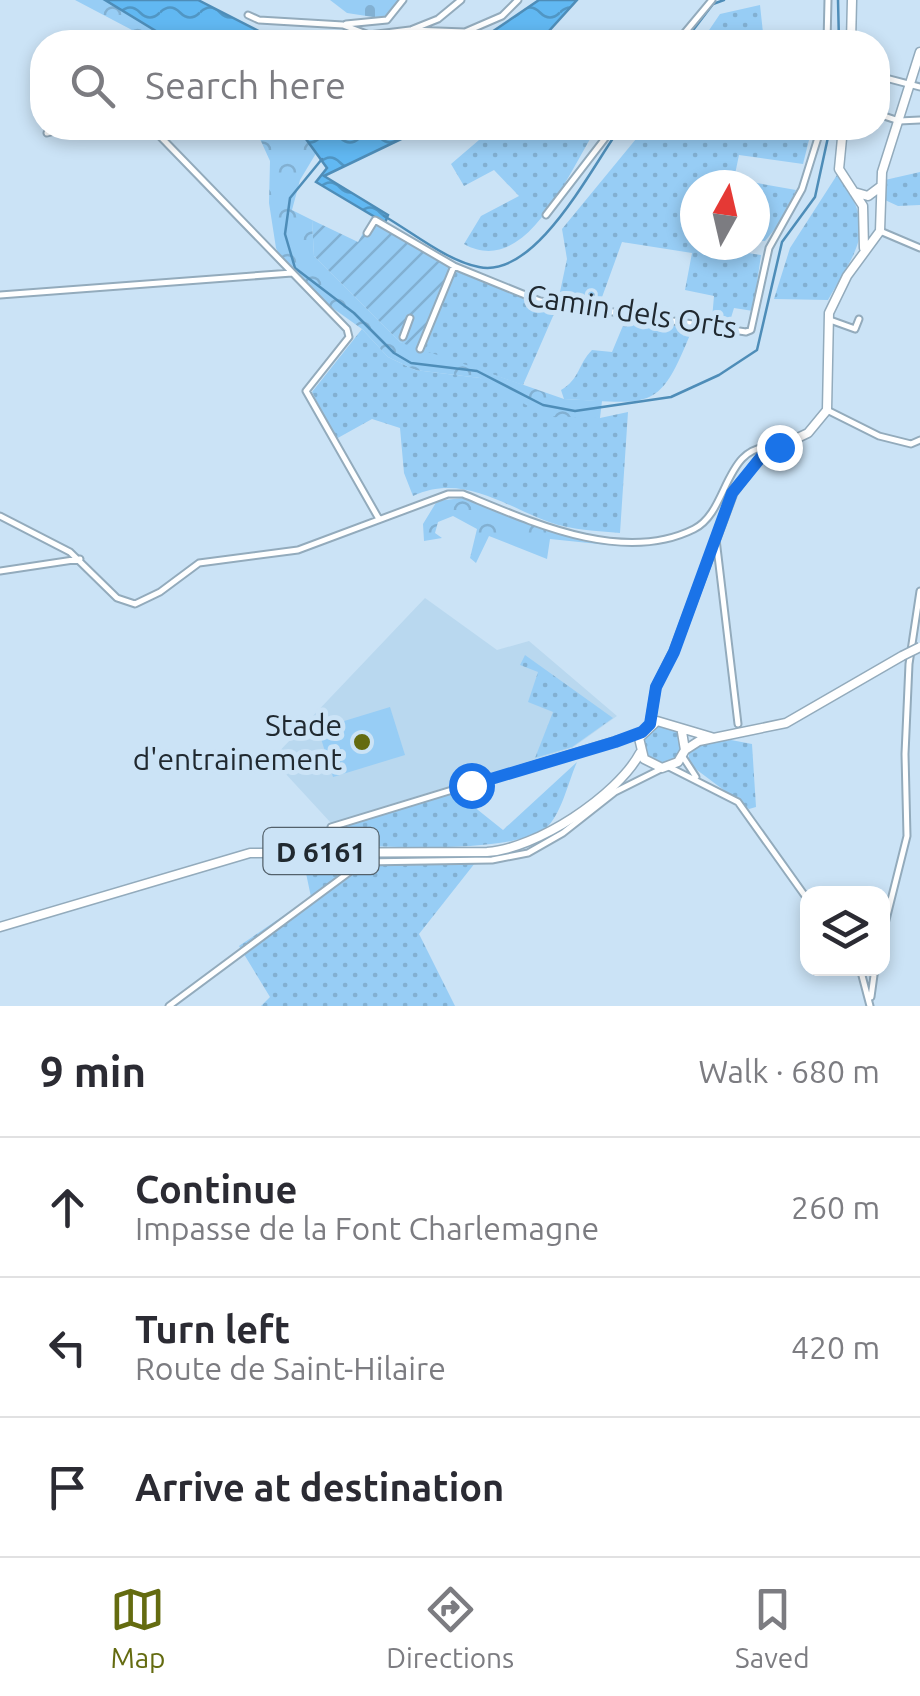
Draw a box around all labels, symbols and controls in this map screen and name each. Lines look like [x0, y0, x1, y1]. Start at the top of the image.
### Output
search box [30, 30, 890, 140]
icon: search [65, 58, 120, 113]
text: Search here [145, 64, 346, 106]
north arrow [680, 170, 770, 260]
street label: Camin dels Orts [524, 278, 740, 344]
route end [757, 425, 803, 471]
place label: Stade d'entrainement [133, 708, 342, 776]
marker: Stade d'entrainement [351, 731, 373, 753]
route start [449, 763, 495, 809]
road number: D 6161 [264, 828, 378, 874]
map controls [800, 886, 890, 976]
button: layers [800, 886, 890, 976]
text: 9 min [40, 1048, 146, 1095]
text: Walk · 680 m [698, 1053, 880, 1089]
text: Continue [135, 1168, 297, 1210]
icon: ahead [40, 1180, 95, 1235]
text: 260 m [791, 1189, 880, 1225]
text: Impasse de la Font Charlemagne [135, 1210, 599, 1246]
text: Turn left [135, 1308, 290, 1350]
icon: left [40, 1320, 95, 1375]
text: 420 m [791, 1329, 880, 1365]
text: Route de Saint-Hilaire [135, 1350, 446, 1386]
icon: arrive [40, 1460, 95, 1515]
text: Arrive at destination [135, 1466, 504, 1508]
tab: Map [110, 1582, 166, 1673]
tab: Directions [386, 1582, 514, 1673]
tab: Saved [735, 1582, 810, 1673]

